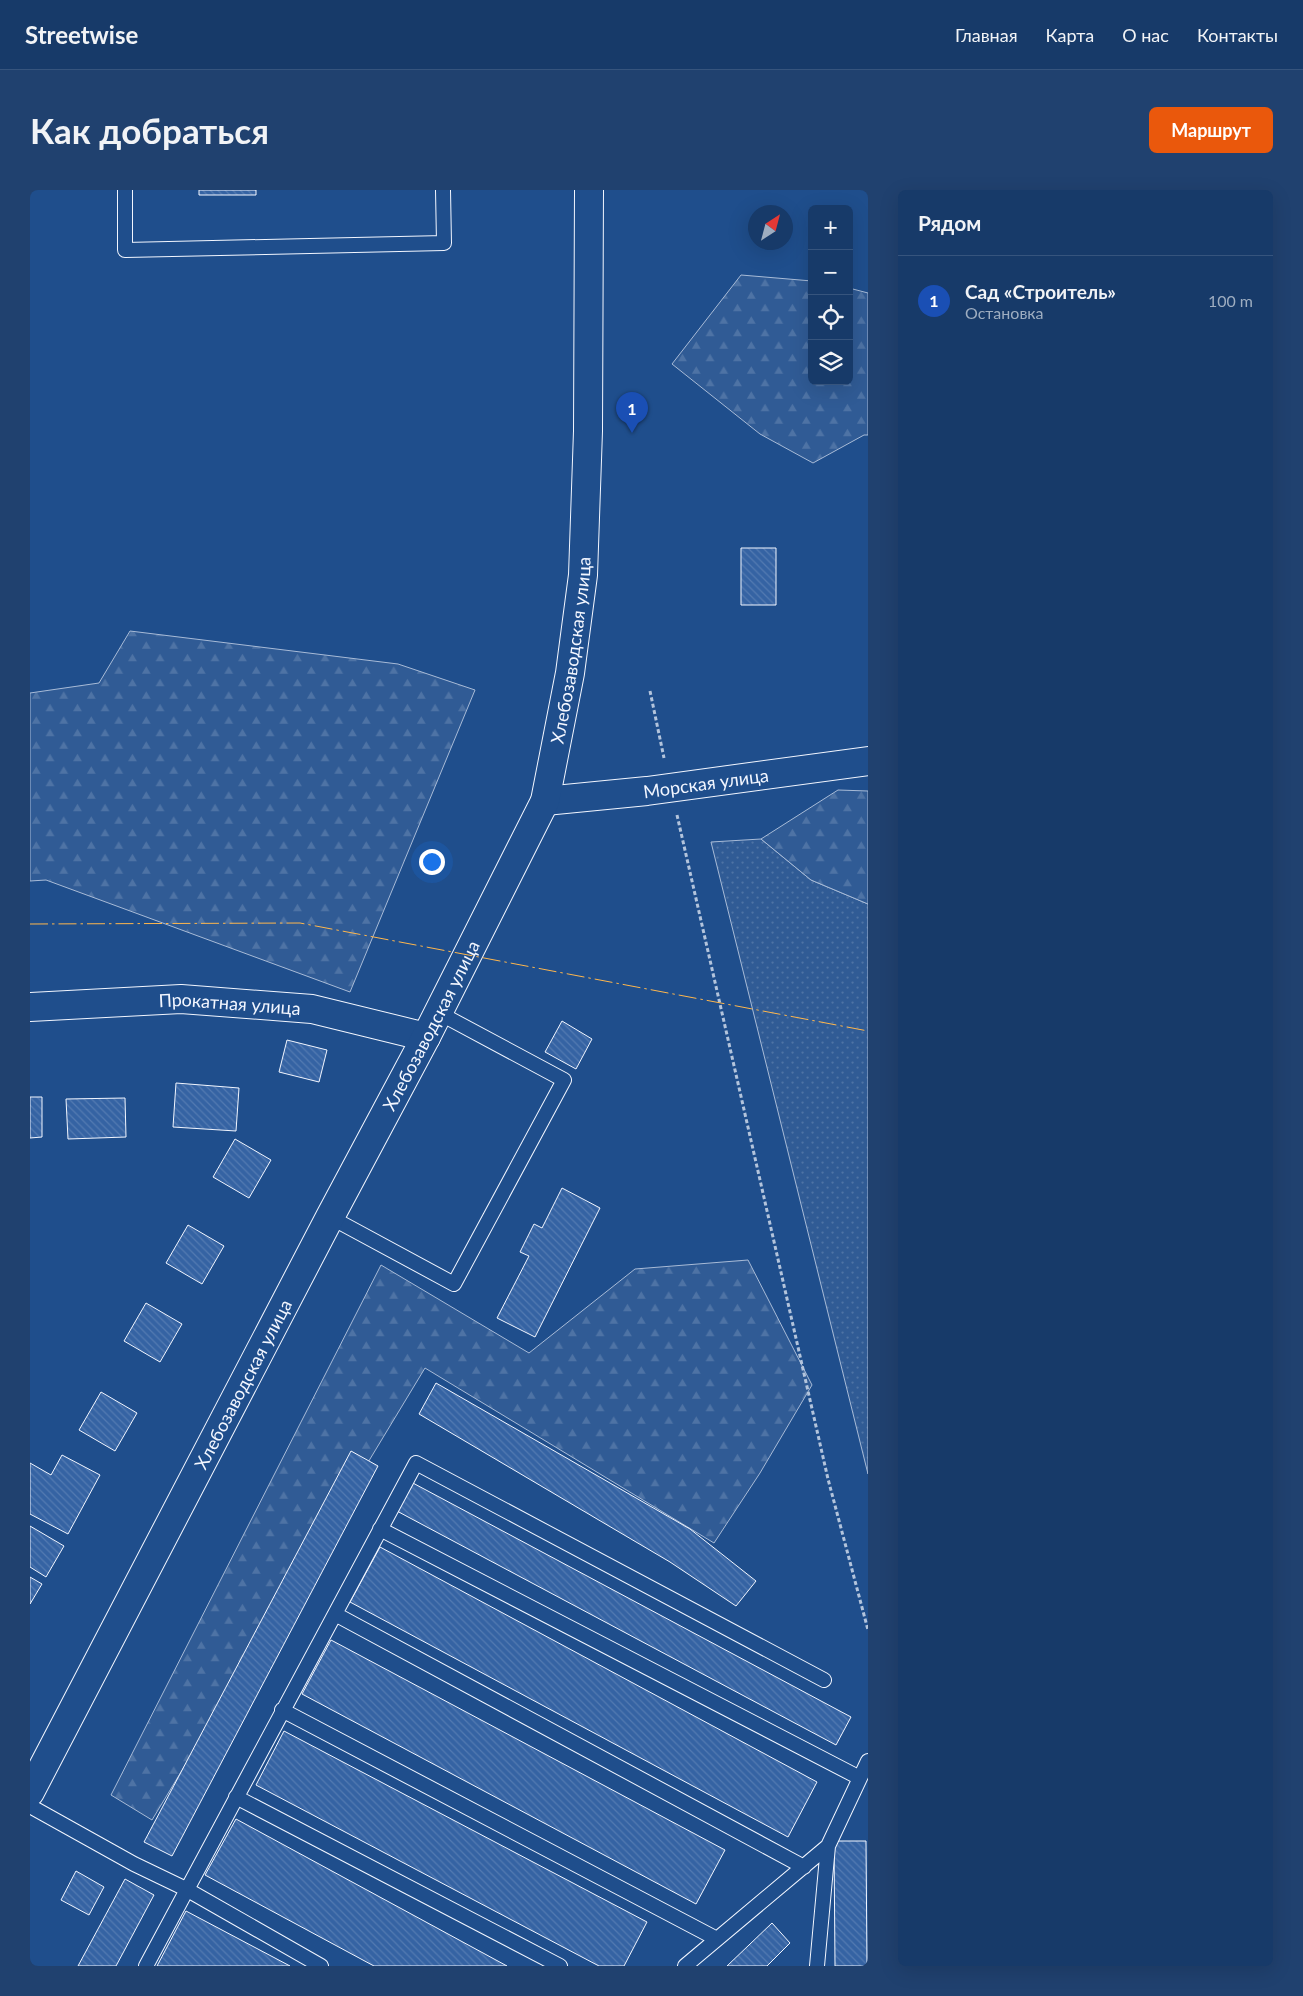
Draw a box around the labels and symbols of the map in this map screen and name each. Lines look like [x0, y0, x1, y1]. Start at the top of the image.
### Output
north arrow [748, 205, 793, 250]
pin: 1 [616, 392, 648, 433]
street label: Хлебозаводская улица [545, 556, 595, 745]
street label: Морская улица [642, 764, 770, 802]
your location [419, 849, 445, 875]
street label: Хлебозаводская улица [378, 937, 484, 1114]
street label: Прокатная улица [158, 988, 301, 1019]
street label: Хлебозаводская улица [189, 1295, 296, 1473]

